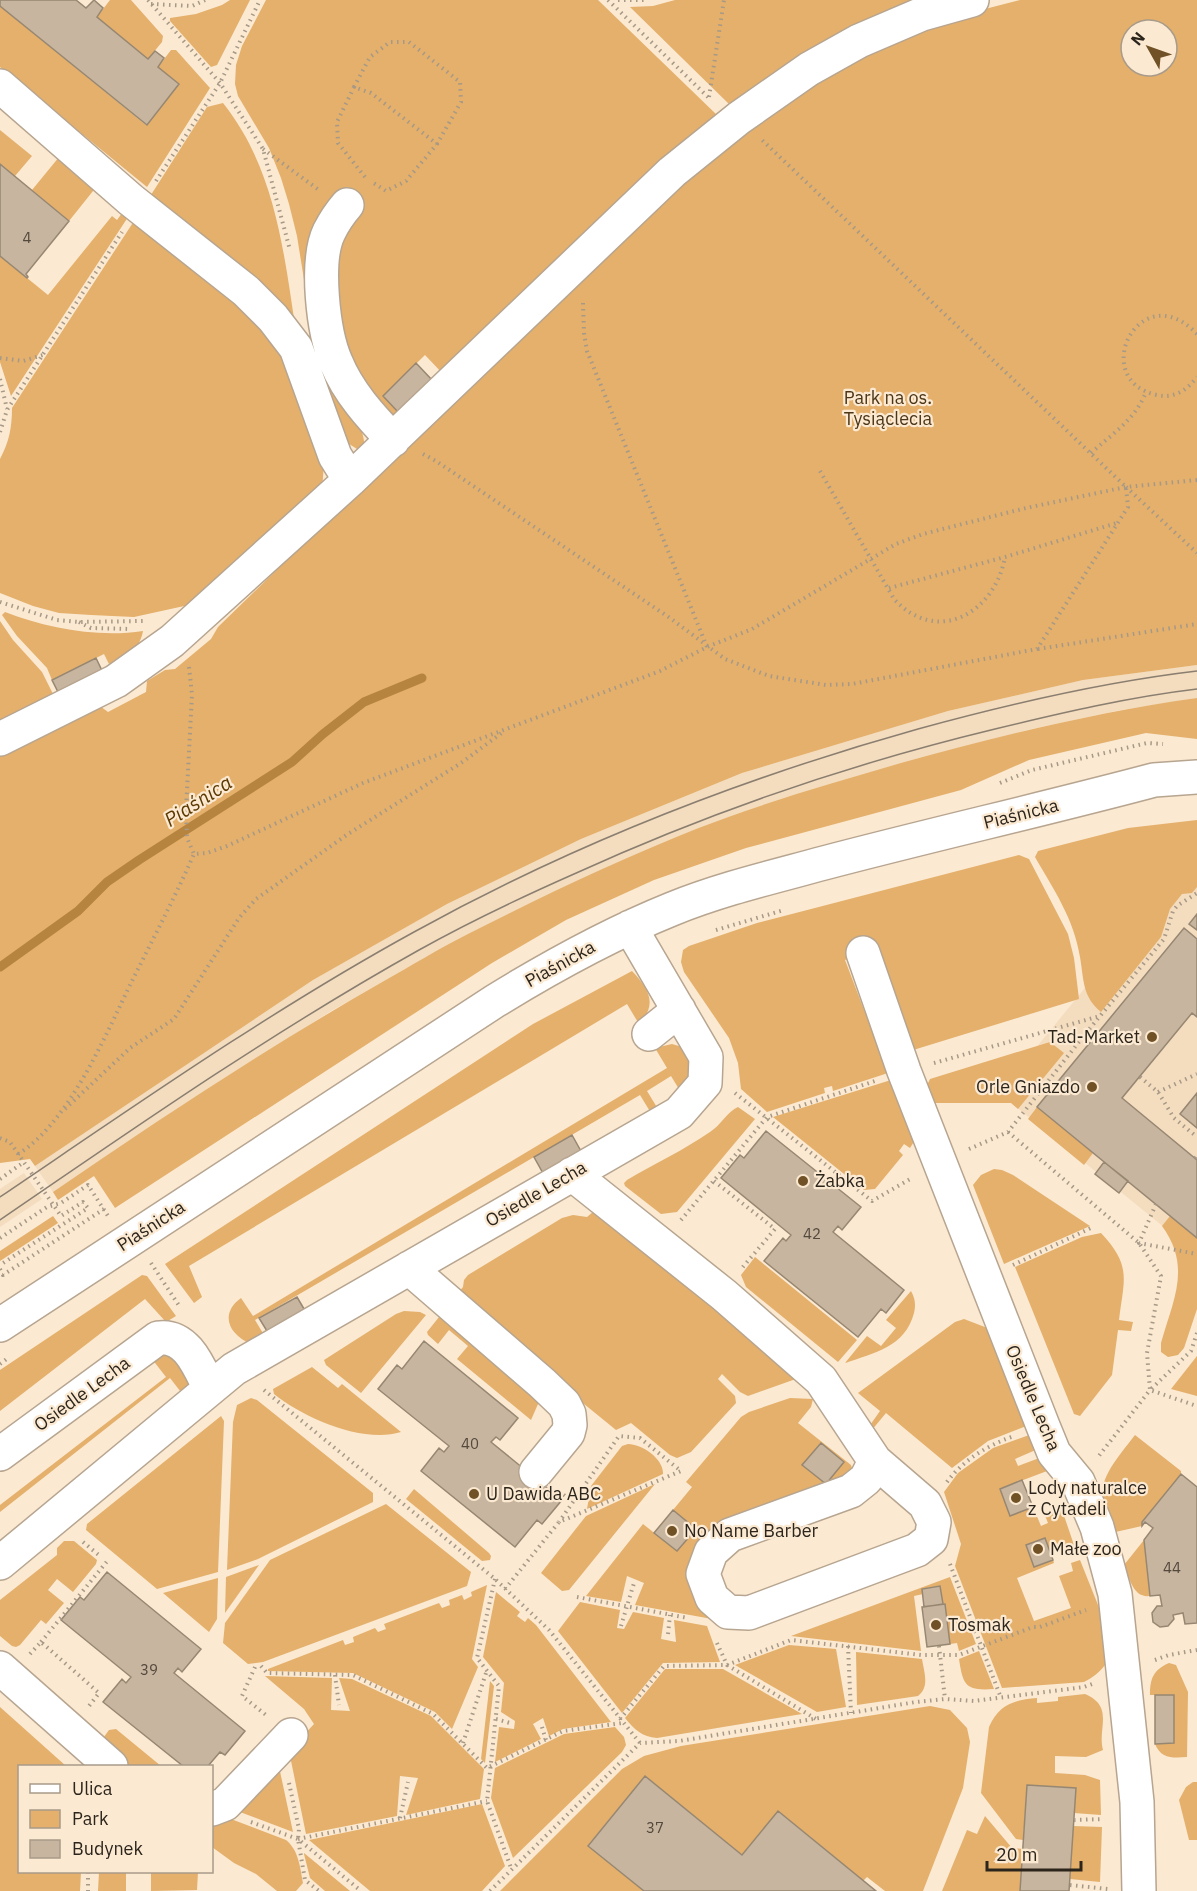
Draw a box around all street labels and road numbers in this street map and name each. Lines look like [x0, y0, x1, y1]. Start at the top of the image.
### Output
street label: Piaśnicka [981, 793, 1061, 834]
street label: Piaśnicka [521, 935, 599, 992]
street label: Osiedle Lecha [481, 1155, 591, 1232]
street label: Piaśnicka [112, 1195, 189, 1256]
street label: Osiedle Lecha [1001, 1341, 1066, 1455]
street label: Osiedle Lecha [29, 1351, 134, 1436]

